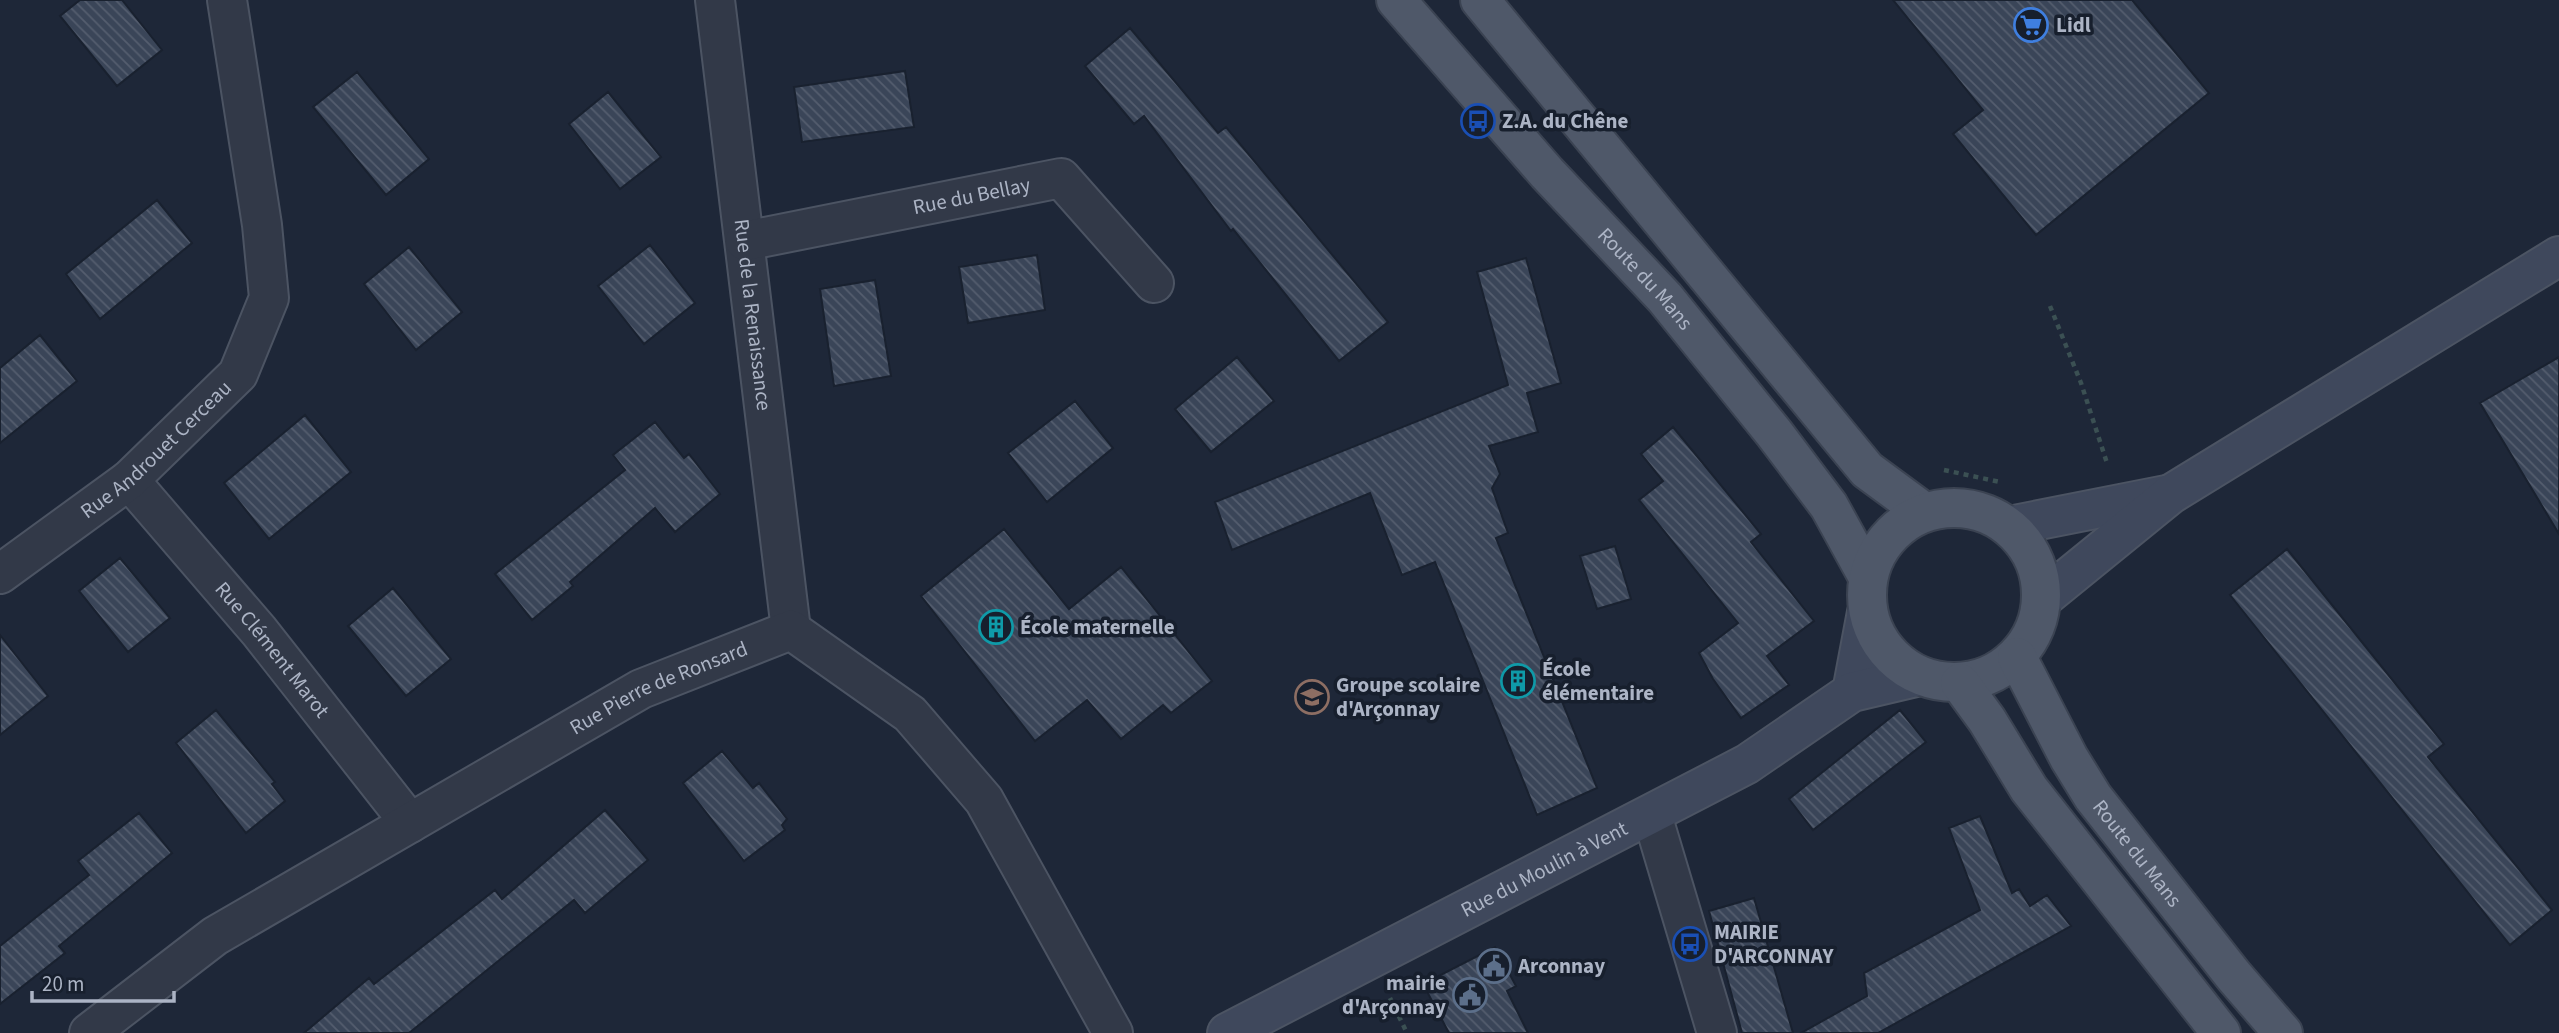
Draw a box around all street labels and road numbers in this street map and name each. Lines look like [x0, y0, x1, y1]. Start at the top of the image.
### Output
street label: Rue du Bellay [910, 169, 1033, 222]
street label: Rue de la Renaissance [727, 217, 779, 412]
street label: Route du Mans [1591, 221, 1700, 337]
street label: Rue Androuet Cerceau [74, 373, 238, 526]
street label: Rue Clément Marot [208, 575, 337, 724]
street label: Rue Pierre de Ronsard [564, 634, 752, 742]
street label: Route du Mans [2085, 793, 2189, 914]
street label: Rue du Moulin à Vent [1455, 813, 1633, 925]

